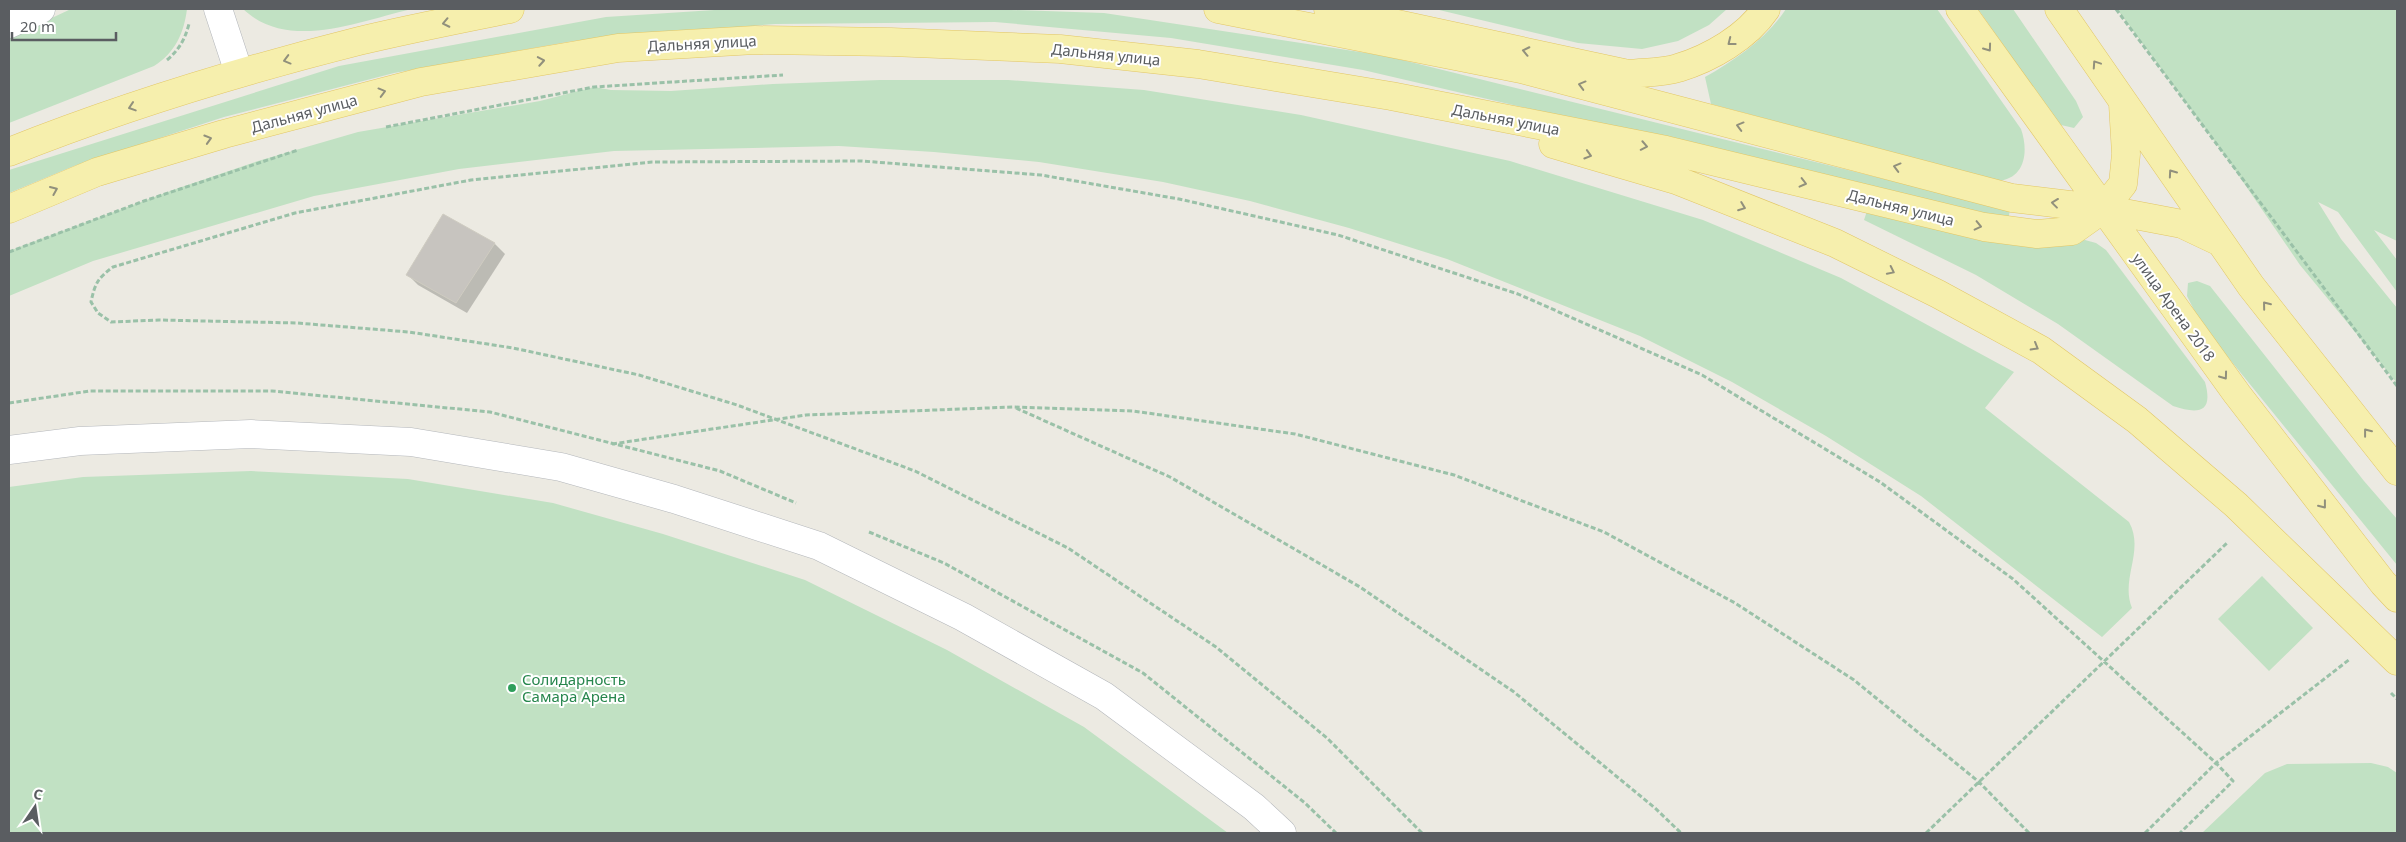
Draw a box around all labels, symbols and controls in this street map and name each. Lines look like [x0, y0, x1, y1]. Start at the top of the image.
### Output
scale bar [12, 10, 116, 42]
text: 20 m [20, 16, 55, 36]
one-way arrow [441, 17, 450, 27]
street label: Дальняя улица [647, 30, 757, 56]
one-way arrow [1728, 36, 1737, 44]
street label: Дальняя улица [1051, 38, 1161, 70]
one-way arrow [1982, 42, 1991, 52]
one-way arrow [1521, 46, 1530, 57]
one-way arrow [283, 54, 292, 65]
one-way arrow [537, 57, 545, 67]
one-way arrow [2093, 60, 2102, 69]
one-way arrow [1578, 80, 1587, 91]
one-way arrow [377, 88, 385, 98]
street label: Дальняя улица [249, 89, 359, 137]
street label: Дальняя улица [1450, 99, 1562, 139]
one-way arrow [128, 102, 137, 112]
one-way arrow [1735, 121, 1744, 132]
one-way arrow [203, 134, 211, 144]
one-way arrow [1640, 140, 1649, 151]
one-way arrow [1584, 149, 1592, 159]
one-way arrow [1893, 163, 1901, 173]
one-way arrow [2169, 169, 2178, 179]
one-way arrow [1798, 178, 1806, 188]
street label: Дальняя улица [1846, 184, 1956, 230]
one-way arrow [49, 186, 58, 196]
one-way arrow [2051, 198, 2059, 209]
one-way arrow [1737, 200, 1746, 211]
one-way arrow [1973, 220, 1982, 231]
street label: улица Арена 2018 [2128, 249, 2220, 365]
one-way arrow [1886, 265, 1895, 275]
one-way arrow [2263, 302, 2271, 311]
one-way arrow [2029, 341, 2038, 351]
one-way arrow [2219, 370, 2227, 379]
one-way arrow [2364, 429, 2373, 438]
one-way arrow [2318, 499, 2326, 508]
place label: Солидарность Самара Арена [522, 669, 626, 706]
marker: Солидарность Самара Арена [506, 682, 518, 694]
north arrow [10, 782, 60, 832]
text: С [31, 784, 45, 804]

